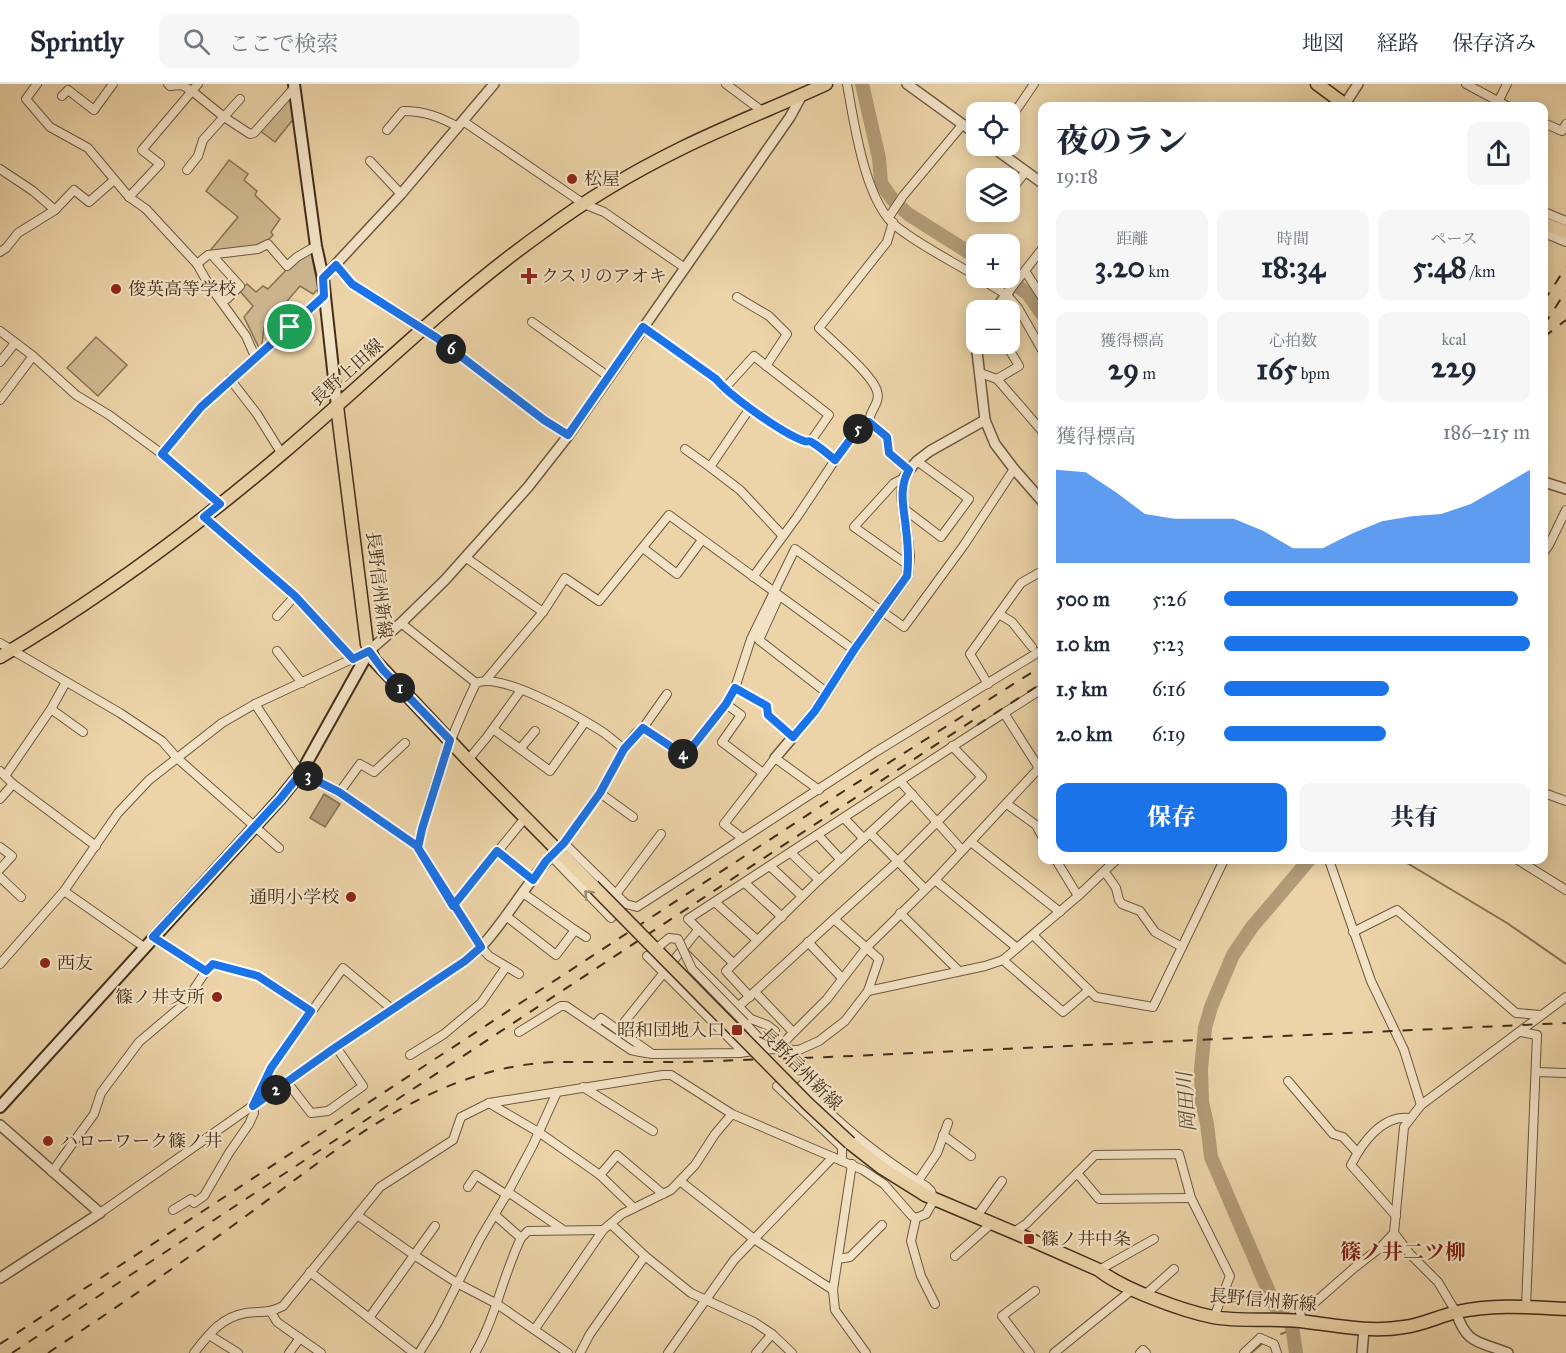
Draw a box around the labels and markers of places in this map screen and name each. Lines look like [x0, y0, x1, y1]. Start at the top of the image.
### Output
place label: 松屋 [584, 168, 620, 190]
marker: 松屋 [565, 172, 579, 186]
place label: クスリのアオキ [541, 265, 667, 287]
marker: クスリのアオキ [522, 269, 536, 283]
place label: 俊英高等学校 [128, 278, 236, 300]
marker: 俊英高等学校 [109, 282, 123, 296]
pin [264, 301, 315, 352]
pin: 6 [436, 334, 466, 364]
pin: 5 [843, 414, 873, 444]
pin: 1 [385, 673, 415, 703]
pin: 4 [668, 739, 698, 769]
pin: 3 [293, 761, 323, 791]
place label: 通明小学校 [249, 886, 339, 908]
marker: 通明小学校 [344, 890, 358, 904]
place label: 西友 [57, 952, 93, 974]
marker: 西友 [38, 956, 52, 970]
place label: 篠ノ井支所 [115, 986, 205, 1008]
marker: 篠ノ井支所 [210, 990, 224, 1004]
place label: 昭和団地入口 [617, 1019, 725, 1041]
marker: 昭和団地入口 [730, 1023, 744, 1037]
pin: 2 [261, 1075, 291, 1105]
place label: ハローワーク篠ノ井 [60, 1130, 222, 1152]
marker: ハローワーク篠ノ井 [41, 1134, 55, 1148]
place label: 篠ノ井中条 [1041, 1228, 1131, 1250]
marker: 篠ノ井中条 [1022, 1232, 1036, 1246]

